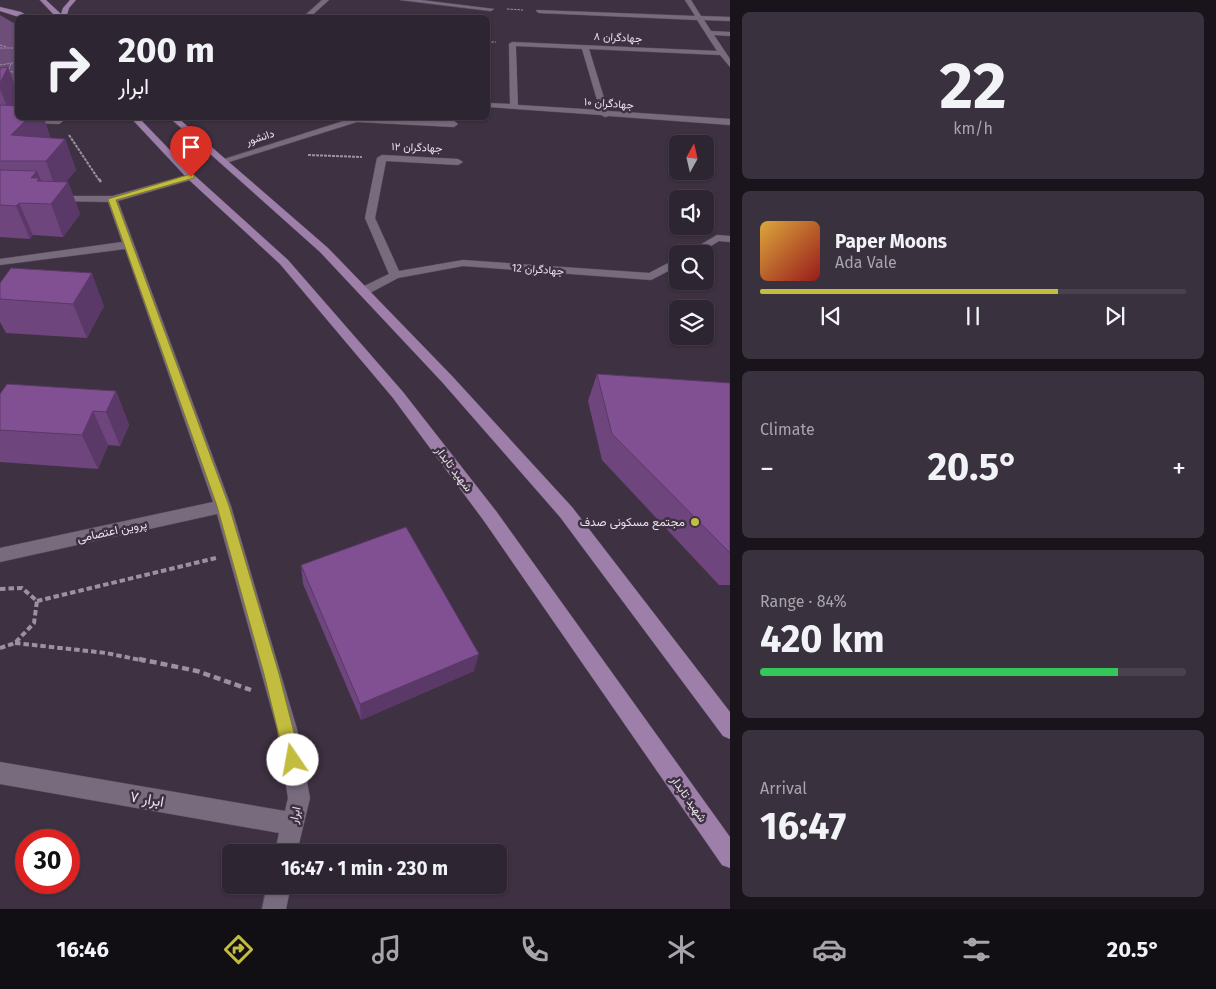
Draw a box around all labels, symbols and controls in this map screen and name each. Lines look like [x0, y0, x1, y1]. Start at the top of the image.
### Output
text: 200 m [118, 29, 215, 71]
street label: جهادگران ۸ [593, 30, 643, 45]
icon: right [35, 35, 100, 100]
text: 22 [939, 47, 1007, 125]
text: ابرار [118, 73, 149, 100]
street label: جهادگران ۱۰ [584, 95, 634, 112]
text: km/h [953, 119, 993, 138]
pin [170, 126, 212, 177]
street label: دانشور [243, 127, 276, 148]
icon: arrive [177, 133, 205, 161]
north arrow [669, 135, 714, 180]
map controls [669, 135, 714, 345]
street label: جهادگران ۱۲ [391, 140, 443, 155]
button: sound [669, 190, 714, 235]
text: Paper Moons [835, 230, 947, 253]
button: search [669, 245, 714, 290]
text: Ada Vale [835, 253, 897, 272]
street label: جهادگران 12 [511, 261, 565, 278]
button: layers [669, 300, 714, 345]
icon: previous [817, 302, 845, 330]
icon: pause [959, 302, 987, 330]
icon: next [1101, 302, 1129, 330]
text: Climate [760, 420, 815, 439]
street label: شهید تابدار [431, 443, 476, 495]
text: 20.5° [927, 444, 1019, 490]
text: − [760, 452, 774, 485]
text: + [1172, 452, 1186, 485]
place label: مجتمع مسکونی صدف [580, 515, 685, 531]
marker: مجتمع مسکونی صدف [689, 516, 701, 528]
street label: پروین اعتصامی [76, 517, 148, 546]
text: Range · 84% [760, 592, 847, 611]
text: 420 km [760, 616, 885, 662]
position arrow [266, 733, 318, 785]
street label: شهید تابدار [667, 772, 710, 825]
text: Arrival [760, 779, 807, 798]
street label: ابرار ۷ [129, 787, 165, 811]
text: 16:47 [760, 803, 846, 849]
street label: ابرار [286, 805, 305, 826]
speed limit sign: 30 [15, 829, 80, 894]
text: 16:47 · 1 min · 230 m [281, 857, 448, 880]
icon: directions [221, 932, 256, 967]
icon: music [369, 932, 404, 967]
icon: phone [517, 932, 552, 967]
icon: climate [664, 932, 699, 967]
icon: car [812, 932, 847, 967]
icon: filters [959, 932, 994, 967]
text: 16:46 [56, 936, 109, 963]
text: 20.5° [1107, 936, 1160, 963]

